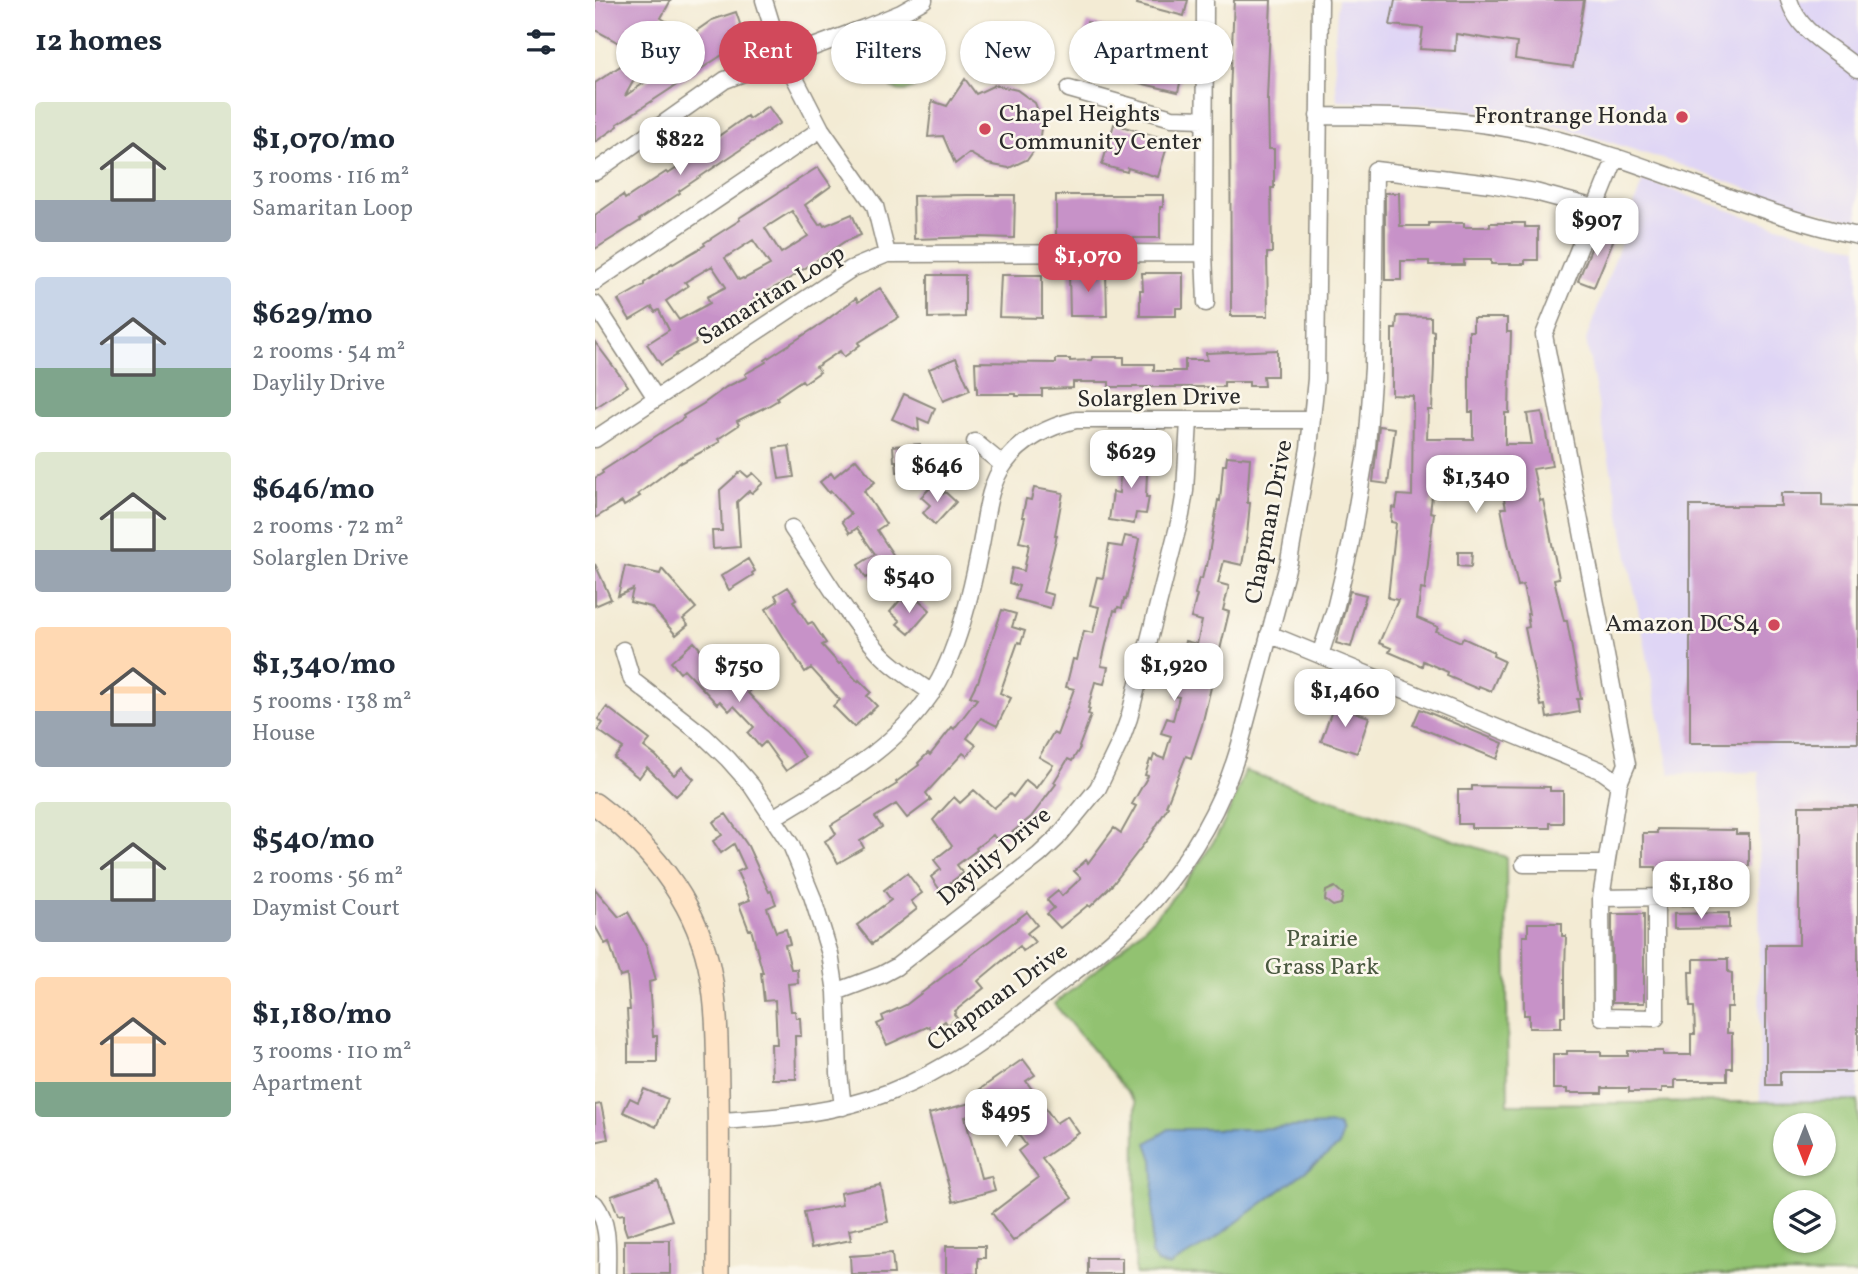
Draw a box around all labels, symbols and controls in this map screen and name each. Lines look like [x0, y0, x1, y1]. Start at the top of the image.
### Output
text: 12 homes [35, 21, 162, 63]
chip: Buy [616, 21, 705, 84]
chip: Rent [719, 21, 817, 84]
chip: Filters [831, 21, 946, 84]
chip: New [960, 21, 1055, 84]
chip: Apartment [1069, 21, 1233, 84]
icon: filters [522, 23, 560, 61]
place label: Chapel Heights Community Center [999, 98, 1202, 160]
place label: Frontrange Honda [1474, 100, 1668, 134]
marker: Frontrange Honda [1674, 109, 1690, 125]
pin: $822 [639, 118, 721, 177]
text: $1,070/mo [252, 119, 395, 161]
marker: Chapel Heights Community Center [977, 121, 993, 137]
text: $822 [655, 124, 705, 156]
icon: home [91, 130, 175, 214]
text: 3 rooms · 116 m² [252, 161, 409, 193]
text: Samaritan Loop [252, 193, 413, 225]
pin: $907 [1556, 198, 1638, 258]
text: $907 [1572, 205, 1622, 237]
pin: $1,070 [1031, 234, 1145, 294]
street label: Samaritan Loop [692, 237, 852, 355]
text: $1,070 [1054, 241, 1122, 273]
text: $629/mo [252, 294, 373, 336]
icon: home [91, 305, 175, 389]
text: 2 rooms · 54 m² [252, 336, 405, 368]
text: Daylily Drive [252, 368, 385, 400]
street label: Solarglen Drive [1077, 381, 1241, 417]
pin: $629 [1090, 430, 1172, 490]
text: $629 [1106, 437, 1156, 469]
street label: Chapman Drive [1237, 437, 1303, 607]
pin: $646 [896, 444, 978, 504]
text: $646 [911, 451, 963, 483]
pin: $1,340 [1419, 456, 1533, 515]
text: $1,340 [1442, 462, 1510, 494]
text: $646/mo [252, 469, 375, 511]
icon: home [91, 480, 175, 564]
text: 2 rooms · 72 m² [252, 511, 403, 543]
text: Solarglen Drive [252, 543, 409, 575]
pin: $540 [868, 556, 950, 615]
text: $540 [883, 562, 935, 594]
place label: Amazon DCS4 [1605, 608, 1760, 642]
marker: Amazon DCS4 [1766, 617, 1782, 633]
text: $1,340/mo [252, 644, 396, 686]
pin: $750 [698, 644, 780, 704]
pin: $1,920 [1117, 644, 1231, 703]
text: $1,920 [1140, 650, 1208, 682]
text: $750 [715, 651, 763, 683]
icon: home [91, 655, 175, 739]
pin: $1,460 [1288, 670, 1402, 729]
text: $1,460 [1310, 676, 1380, 708]
text: 5 rooms · 138 m² [252, 686, 412, 718]
text: House [252, 718, 315, 750]
street label: Daylily Drive [931, 799, 1059, 915]
text: $540/mo [252, 819, 375, 861]
icon: home [91, 830, 175, 914]
text: 2 rooms · 56 m² [252, 861, 403, 893]
pin: $1,180 [1644, 862, 1758, 921]
text: $1,180 [1669, 868, 1733, 900]
text: Daymist Court [252, 893, 400, 925]
park label: Prairie Grass Park [1265, 923, 1379, 985]
street label: Chapman Drive [921, 935, 1075, 1061]
text: $1,180/mo [252, 994, 392, 1036]
icon: home [91, 1005, 175, 1089]
text: 3 rooms · 110 m² [252, 1036, 412, 1068]
text: Apartment [252, 1068, 363, 1100]
pin: $495 [965, 1090, 1047, 1149]
text: $495 [981, 1096, 1031, 1128]
north arrow [1773, 1113, 1836, 1176]
map controls [1773, 1113, 1836, 1253]
button: layers [1773, 1190, 1836, 1253]

